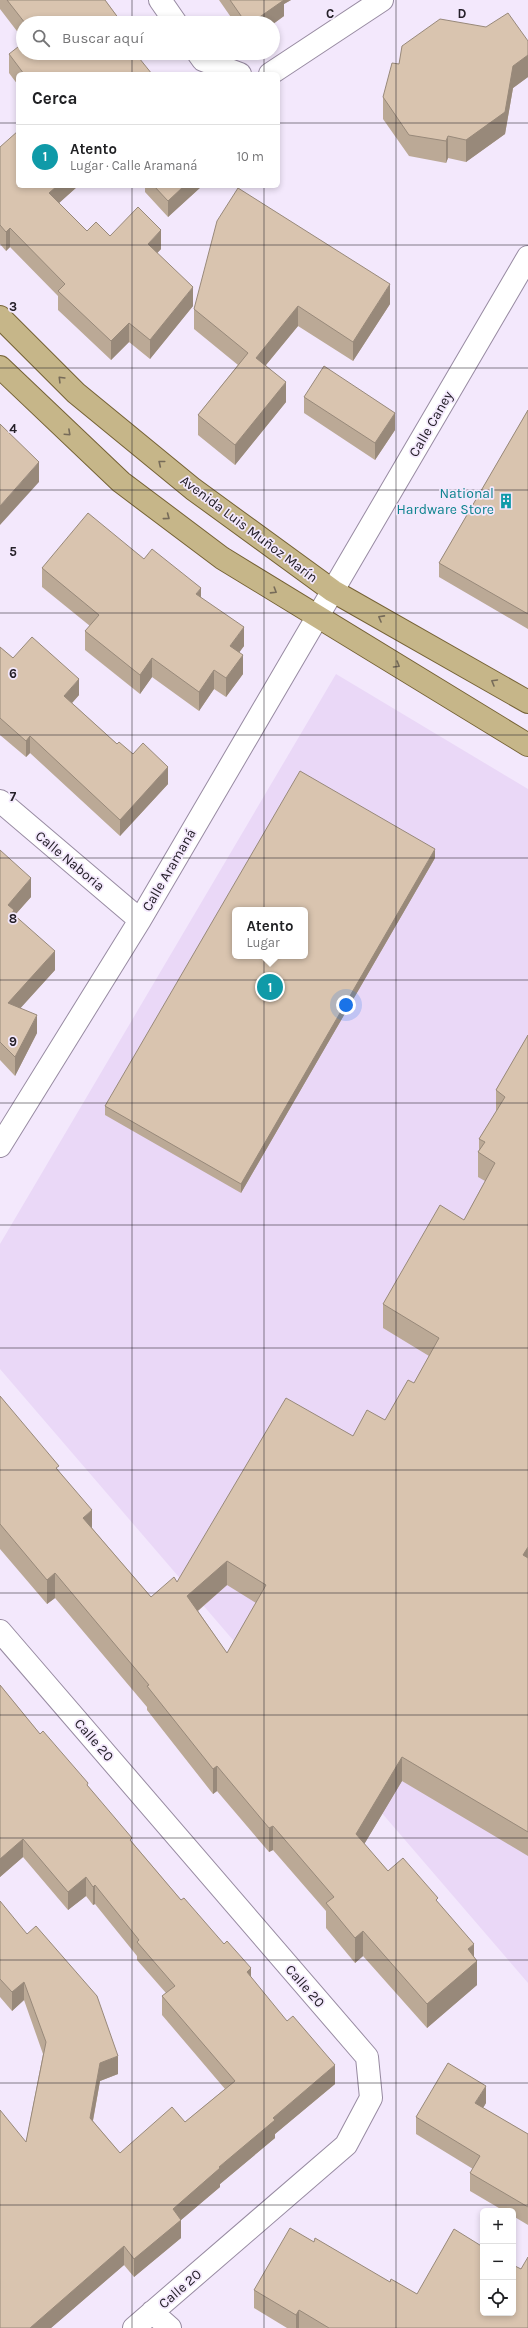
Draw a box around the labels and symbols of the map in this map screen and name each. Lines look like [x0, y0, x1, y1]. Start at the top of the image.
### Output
text: C [326, 6, 334, 21]
text: D [458, 6, 467, 21]
text: 3 [9, 299, 17, 314]
one-way arrow [58, 376, 66, 384]
street label: Calle Caney [405, 388, 457, 460]
text: 4 [9, 421, 17, 436]
one-way arrow [63, 428, 71, 436]
one-way arrow [158, 460, 166, 467]
street label: Avenida Luis Muñoz Marín [177, 472, 321, 586]
place label: National Hardware Store [397, 485, 494, 518]
building icon: National Hardware Store [497, 492, 515, 510]
one-way arrow [163, 512, 170, 519]
text: 5 [9, 544, 17, 559]
one-way arrow [270, 586, 277, 594]
one-way arrow [378, 615, 385, 623]
one-way arrow [393, 660, 400, 668]
text: 6 [9, 666, 17, 681]
one-way arrow [491, 680, 498, 687]
text: 7 [10, 789, 17, 804]
street label: Calle Aramaná [139, 826, 199, 914]
street label: Calle Naboria [32, 827, 108, 895]
text: 8 [9, 911, 17, 926]
pin: 1 [257, 972, 283, 1002]
your location [336, 995, 356, 1015]
text: 9 [9, 1034, 17, 1049]
street label: Calle 20 [71, 1715, 117, 1765]
street label: Calle 20 [282, 1961, 328, 2011]
street label: Calle 20 [155, 2266, 205, 2312]

